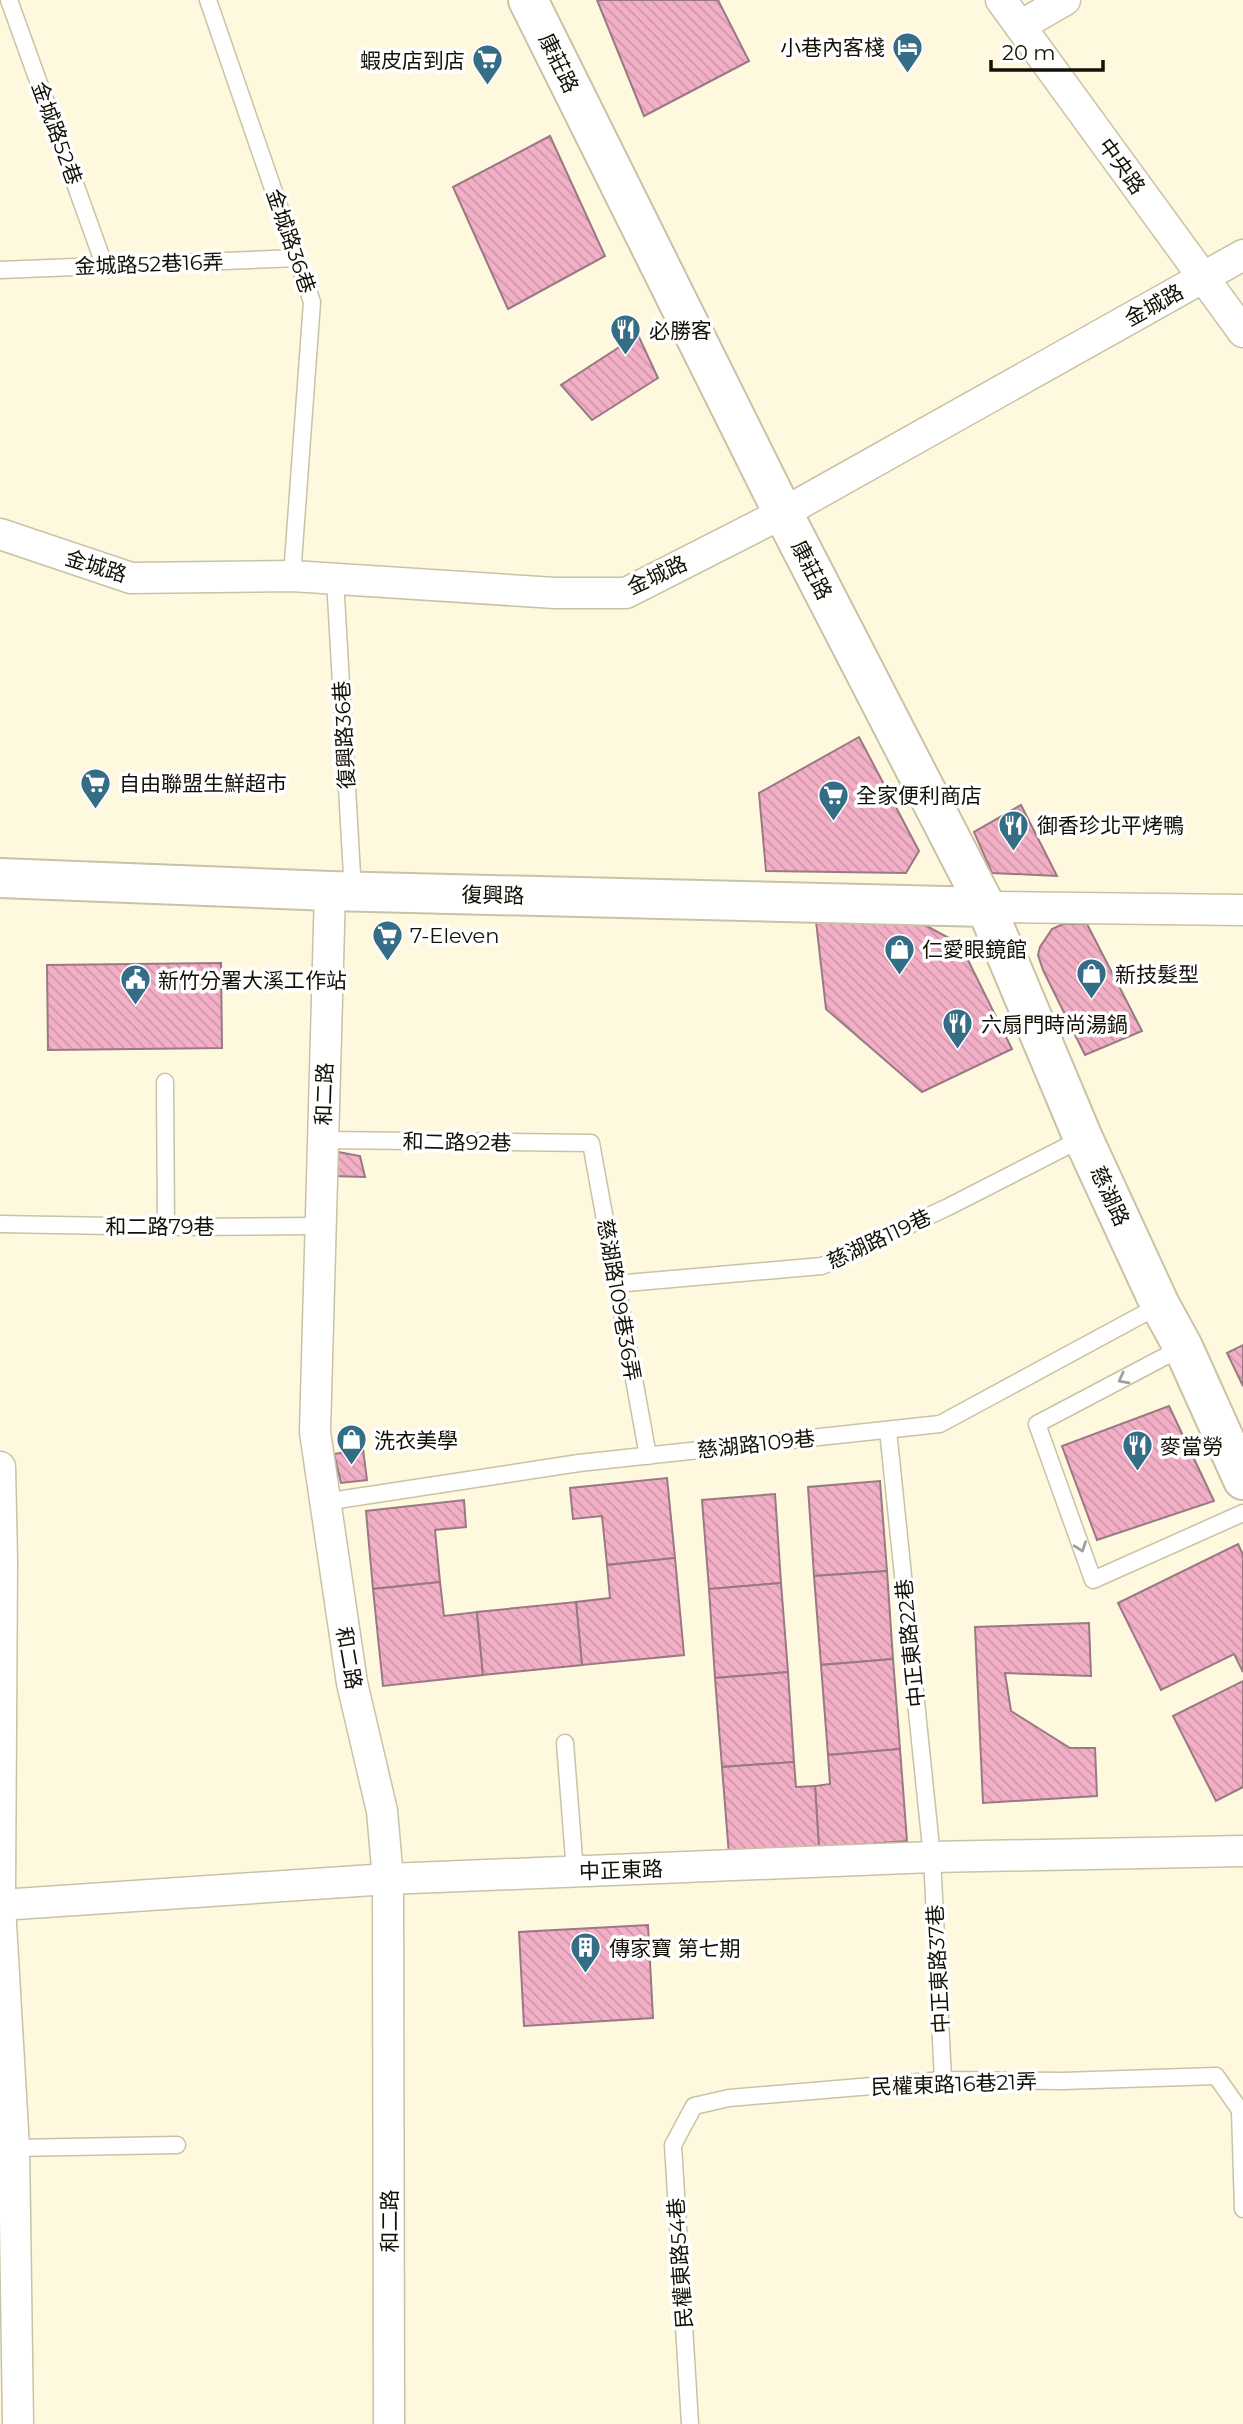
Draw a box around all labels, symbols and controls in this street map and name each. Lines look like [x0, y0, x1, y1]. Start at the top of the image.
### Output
scale bar [991, 28, 1103, 72]
street label: 康莊路 [534, 29, 584, 97]
hotel icon: 小巷內客棧 [891, 30, 925, 74]
place label: 小巷內客棧 [780, 35, 885, 60]
text: 20 m [1002, 40, 1056, 65]
supermarket icon: 蝦皮店到店 [471, 43, 505, 87]
place label: 蝦皮店到店 [360, 48, 465, 73]
street label: 金城路52巷 [27, 78, 87, 188]
street label: 中央路 [1093, 133, 1151, 199]
street label: 金城路36巷 [261, 186, 321, 296]
street label: 金城路52巷16弄 [74, 249, 224, 279]
street label: 金城路 [1120, 279, 1188, 331]
restaurant icon: 必勝客 [609, 313, 643, 357]
place label: 必勝客 [649, 318, 712, 343]
street label: 康莊路 [787, 536, 837, 604]
street label: 金城路 [62, 545, 130, 587]
street label: 金城路 [623, 550, 691, 600]
street label: 復興路36巷 [329, 680, 359, 790]
supermarket icon: 自由聯盟生鮮超市 [79, 766, 113, 810]
place label: 自由聯盟生鮮超市 [119, 771, 287, 796]
supermarket icon: 全家便利商店 [816, 778, 850, 822]
place label: 全家便利商店 [856, 783, 982, 808]
restaurant icon: 御香珍北平烤鴨 [997, 808, 1031, 852]
place label: 御香珍北平烤鴨 [1037, 813, 1184, 838]
street label: 復興路 [461, 882, 525, 908]
supermarket icon: 7-Eleven [370, 918, 404, 962]
place label: 7-Eleven [410, 923, 499, 948]
shop icon: 仁愛眼鏡館 [882, 932, 916, 976]
place label: 仁愛眼鏡館 [922, 937, 1027, 962]
shop icon: 新技髮型 [1075, 957, 1109, 1001]
place label: 新技髮型 [1115, 962, 1199, 987]
public building icon: 新竹分署大溪工作站 [118, 963, 152, 1007]
place label: 新竹分署大溪工作站 [158, 968, 347, 993]
restaurant icon: 六扇門時尚湯鍋 [941, 1007, 975, 1051]
place label: 六扇門時尚湯鍋 [981, 1012, 1128, 1037]
street label: 和二路 [310, 1062, 338, 1126]
street label: 和二路92巷 [402, 1129, 512, 1155]
street label: 慈湖路 [1085, 1162, 1135, 1230]
street label: 慈湖路119巷 [823, 1204, 935, 1274]
street label: 和二路79巷 [105, 1214, 215, 1239]
street label: 慈湖路109巷36弄 [592, 1217, 646, 1383]
one-way arrow [1118, 1370, 1130, 1384]
shop icon: 洗衣美學 [334, 1423, 368, 1467]
street label: 慈湖路109巷 [696, 1425, 816, 1463]
place label: 洗衣美學 [374, 1428, 458, 1453]
restaurant icon: 麥當勞 [1120, 1429, 1154, 1473]
place label: 麥當勞 [1160, 1434, 1223, 1459]
one-way arrow [1073, 1540, 1087, 1552]
street label: 中正東路22巷 [891, 1578, 929, 1708]
street label: 和二路 [331, 1625, 367, 1691]
street label: 中正東路 [579, 1856, 663, 1884]
street label: 中正東路37巷 [922, 1904, 954, 2034]
building icon: 傳家寶 第七期 [569, 1931, 603, 1975]
place label: 傳家寶 第七期 [609, 1936, 741, 1961]
street label: 民權東路16巷21弄 [871, 2069, 1037, 2099]
street label: 和二路 [377, 2190, 402, 2253]
street label: 民權東路54巷 [663, 2197, 697, 2329]

